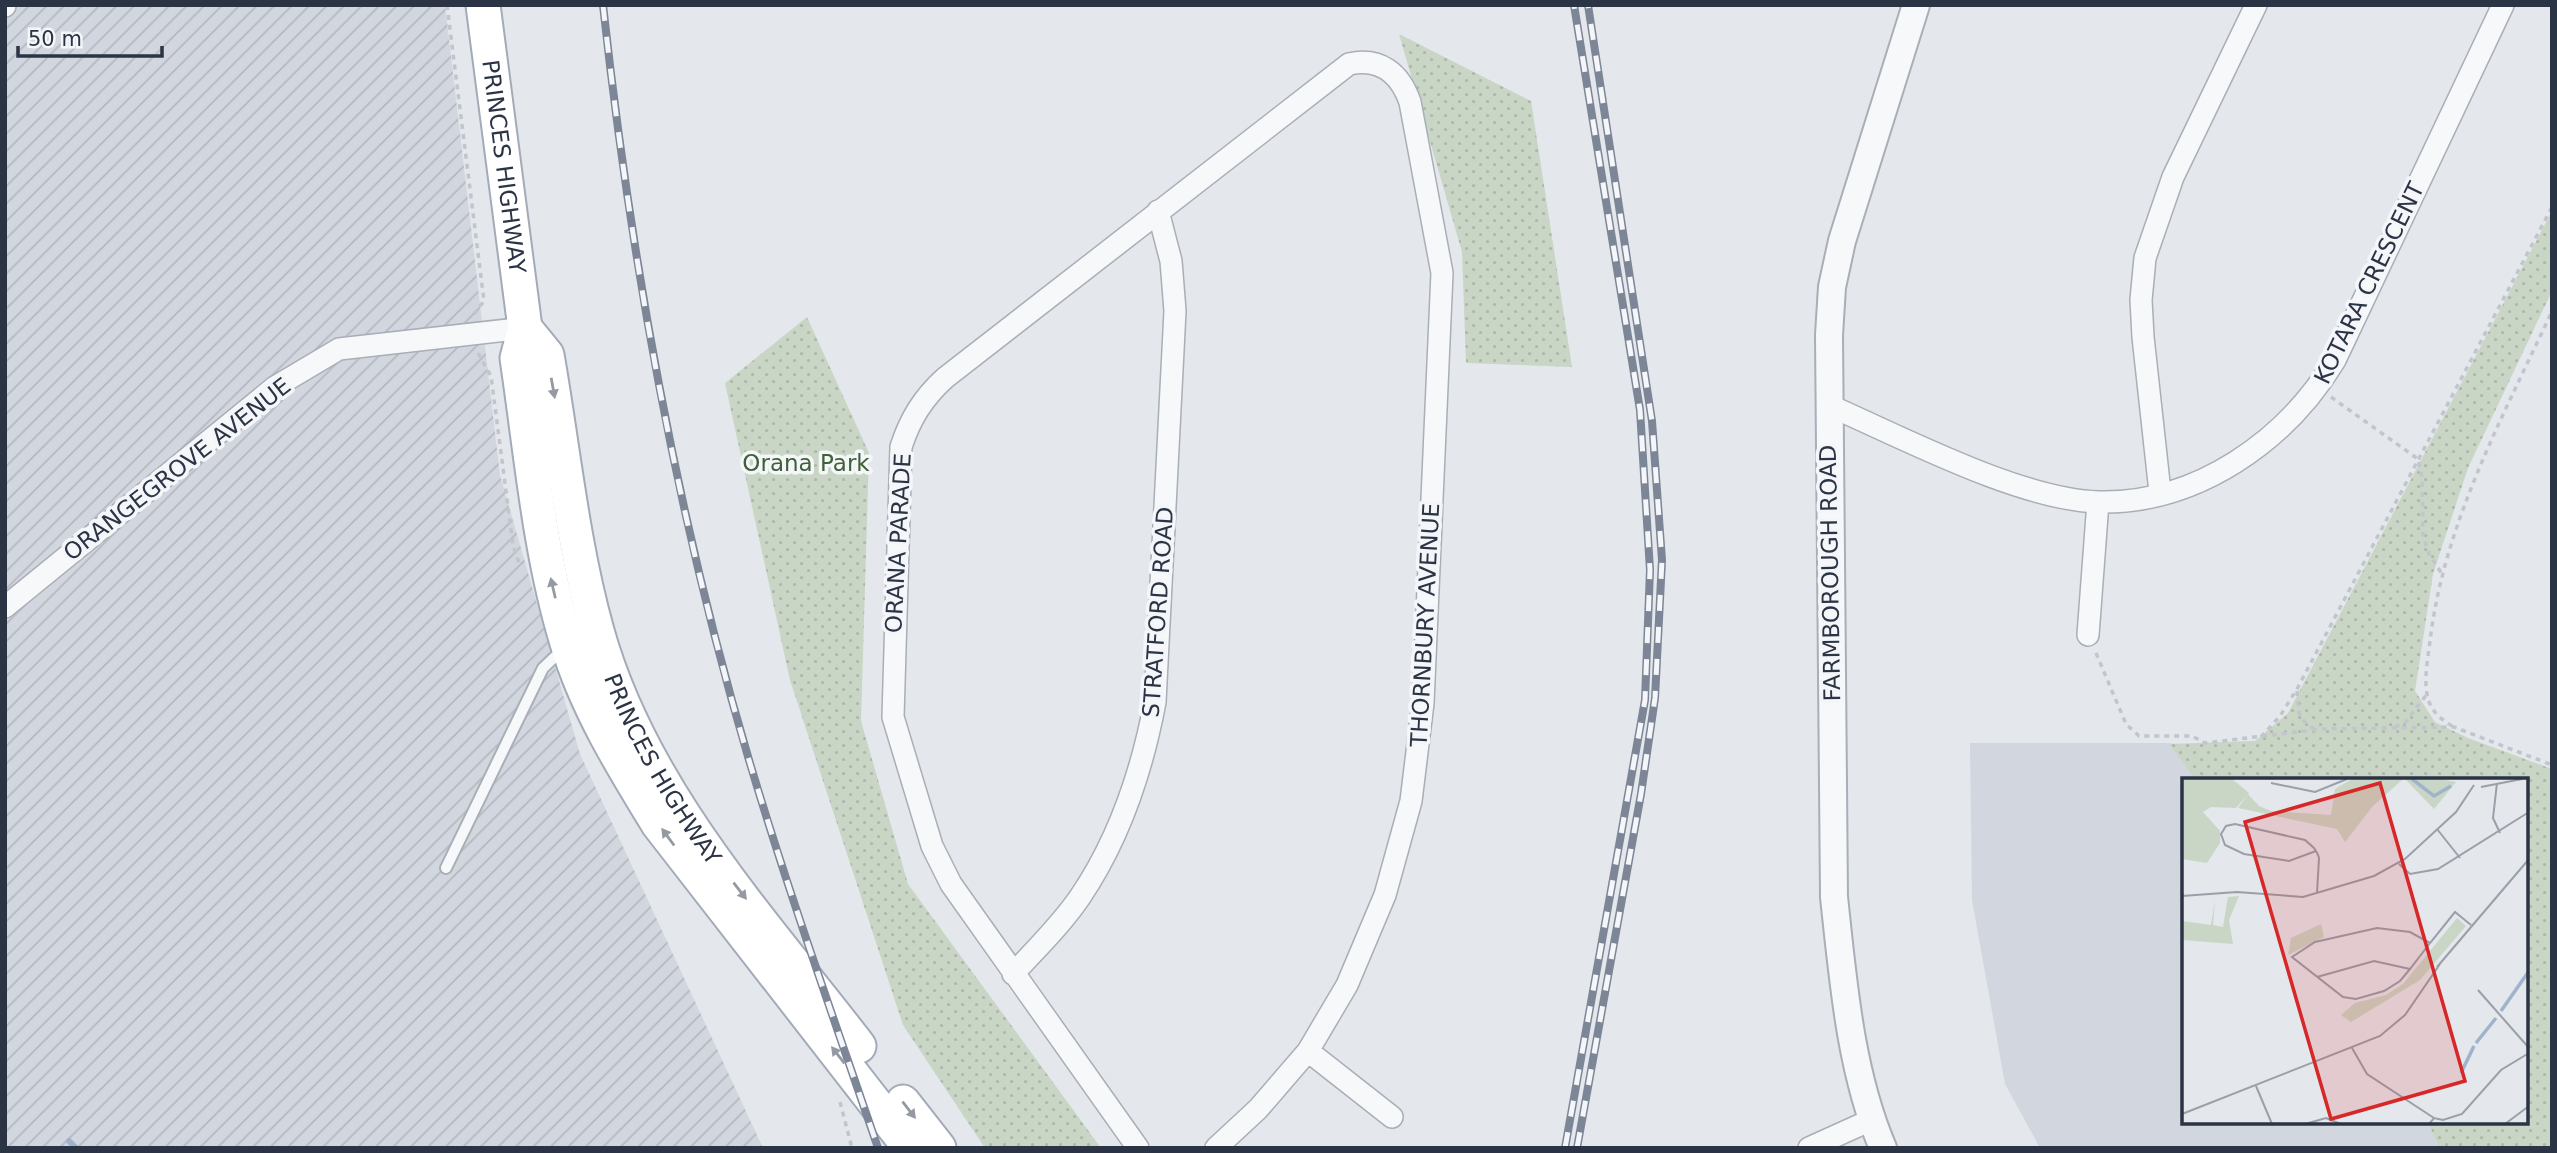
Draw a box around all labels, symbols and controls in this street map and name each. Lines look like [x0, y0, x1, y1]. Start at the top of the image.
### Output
scale bar [18, 14, 161, 58]
text: 50 m [28, 27, 82, 51]
street label: PRINCES HIGHWAY [477, 58, 531, 276]
street label: KOTARA CRESCENT [2309, 177, 2430, 388]
street label: ORANGEGROVE AVENUE [58, 372, 296, 566]
one-way arrow [548, 377, 559, 399]
street label: FARMBOROUGH ROAD [1815, 444, 1845, 702]
park label: Orana Park [742, 450, 870, 476]
street label: ORANA PARADE [880, 452, 916, 634]
street label: THORNBURY AVENUE [1406, 502, 1444, 749]
street label: STRATFORD ROAD [1138, 506, 1178, 718]
one-way arrow [547, 577, 558, 599]
street label: PRINCES HIGHWAY [599, 670, 727, 870]
inset map [2182, 778, 2529, 1125]
one-way arrow [661, 828, 675, 846]
one-way arrow [732, 882, 747, 900]
one-way arrow [830, 1047, 845, 1065]
one-way arrow [902, 1100, 917, 1118]

